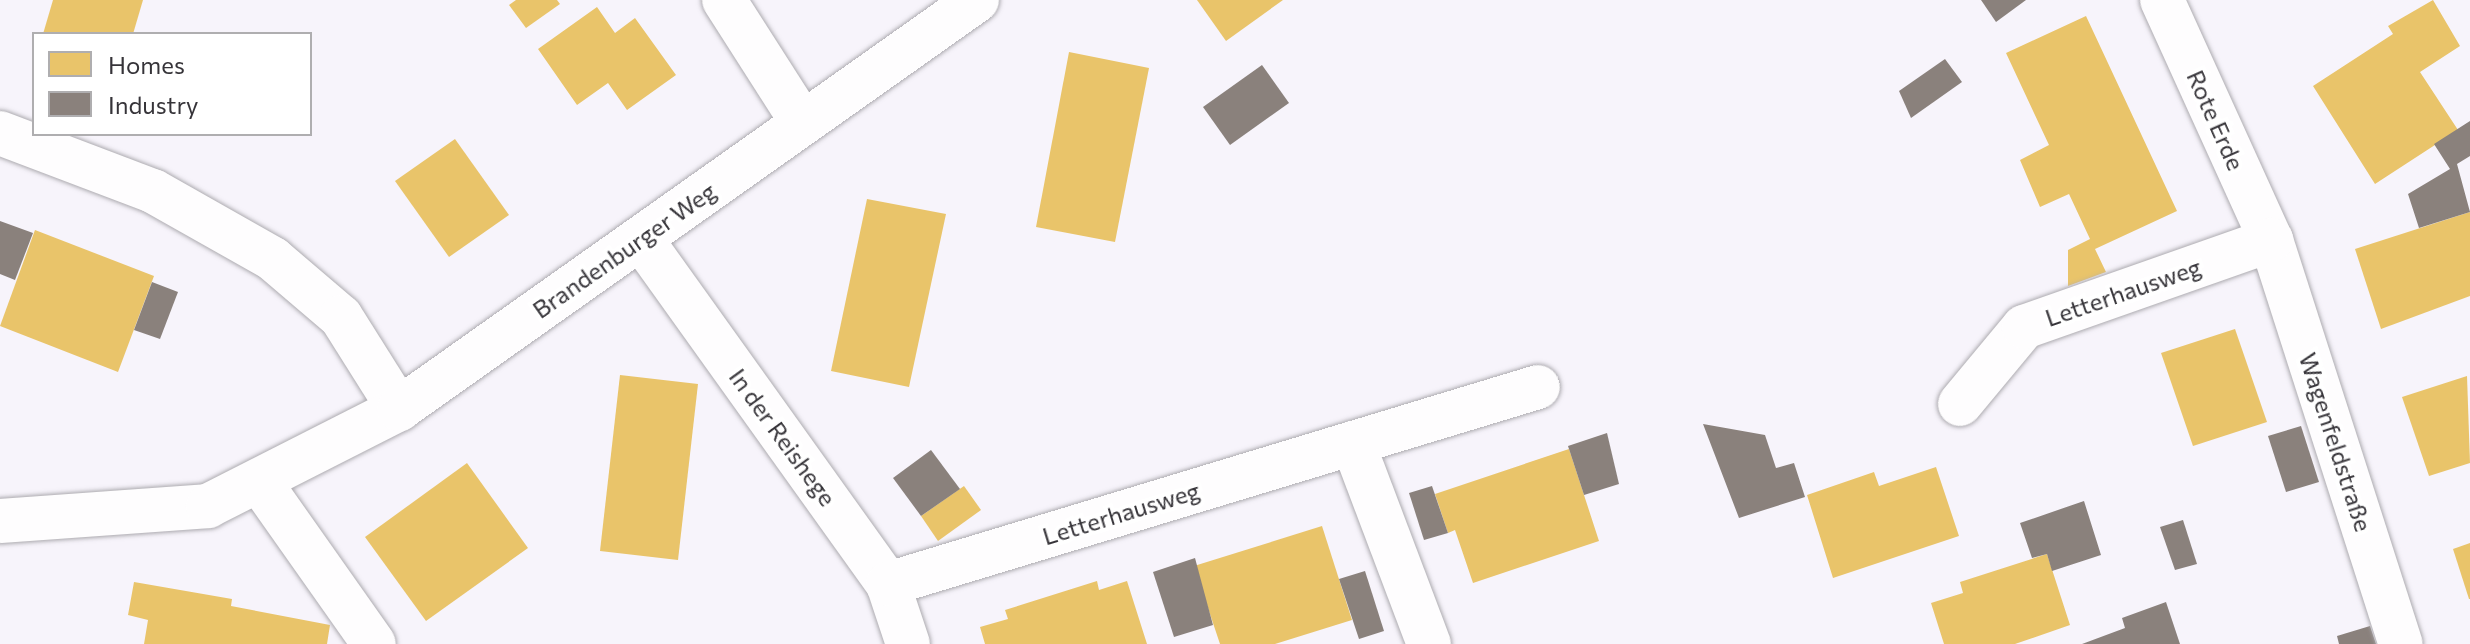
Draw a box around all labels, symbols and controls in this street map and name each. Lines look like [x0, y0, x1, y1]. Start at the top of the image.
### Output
legend [32, 32, 312, 136]
text: Homes [108, 50, 185, 79]
street label: Rote Erde [2181, 66, 2251, 174]
text: Industry [108, 90, 198, 119]
street label: Brandenburger Weg [527, 176, 721, 324]
street label: Letterhausweg [2041, 252, 2205, 332]
street label: Wagenfeldstraße [2294, 349, 2378, 535]
street label: In der Reishege [724, 363, 842, 511]
street label: Letterhausweg [1039, 475, 1203, 551]

